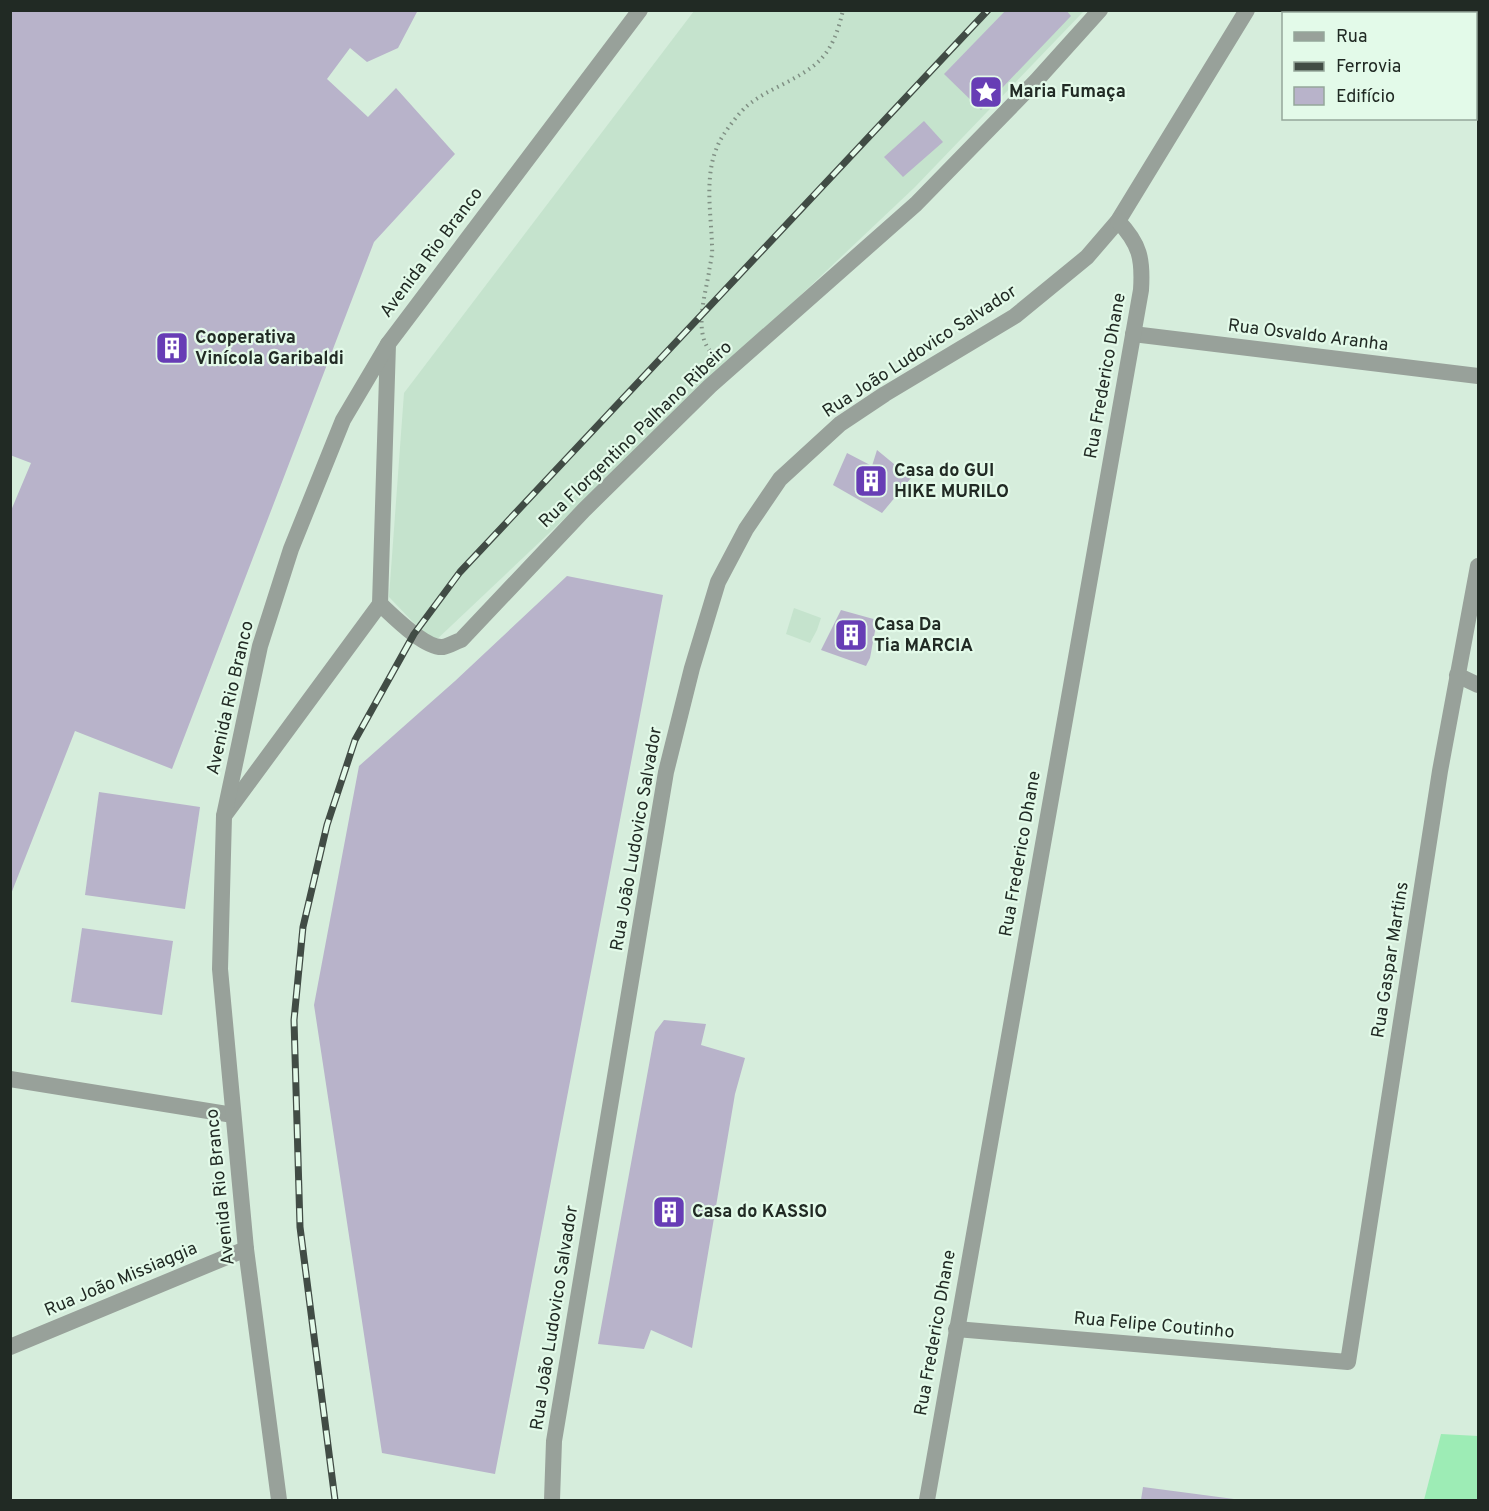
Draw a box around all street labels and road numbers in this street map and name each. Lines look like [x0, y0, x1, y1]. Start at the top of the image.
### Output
street label: Avenida Rio Branco [375, 183, 489, 323]
street label: Rua João Ludovico Salvador [818, 280, 1022, 424]
street label: Rua Frederico Dhane [1080, 291, 1132, 461]
street label: Rua Osvaldo Aranha [1226, 315, 1390, 357]
street label: Rua Florgentino Palhano Ribeiro [534, 336, 738, 534]
street label: Avenida Rio Branco [202, 619, 260, 777]
street label: Rua João Ludovico Salvador [606, 725, 668, 953]
street label: Rua Frederico Dhane [995, 769, 1047, 939]
street label: Rua Gaspar Martins [1367, 880, 1415, 1040]
street label: Avenida Rio Branco [201, 1108, 241, 1266]
street label: Rua João Ludovico Salvador [526, 1204, 584, 1432]
street label: Rua João Missiaggia [41, 1237, 201, 1323]
street label: Rua Frederico Dhane [910, 1248, 962, 1418]
street label: Rua Felipe Coutinho [1073, 1308, 1235, 1344]

